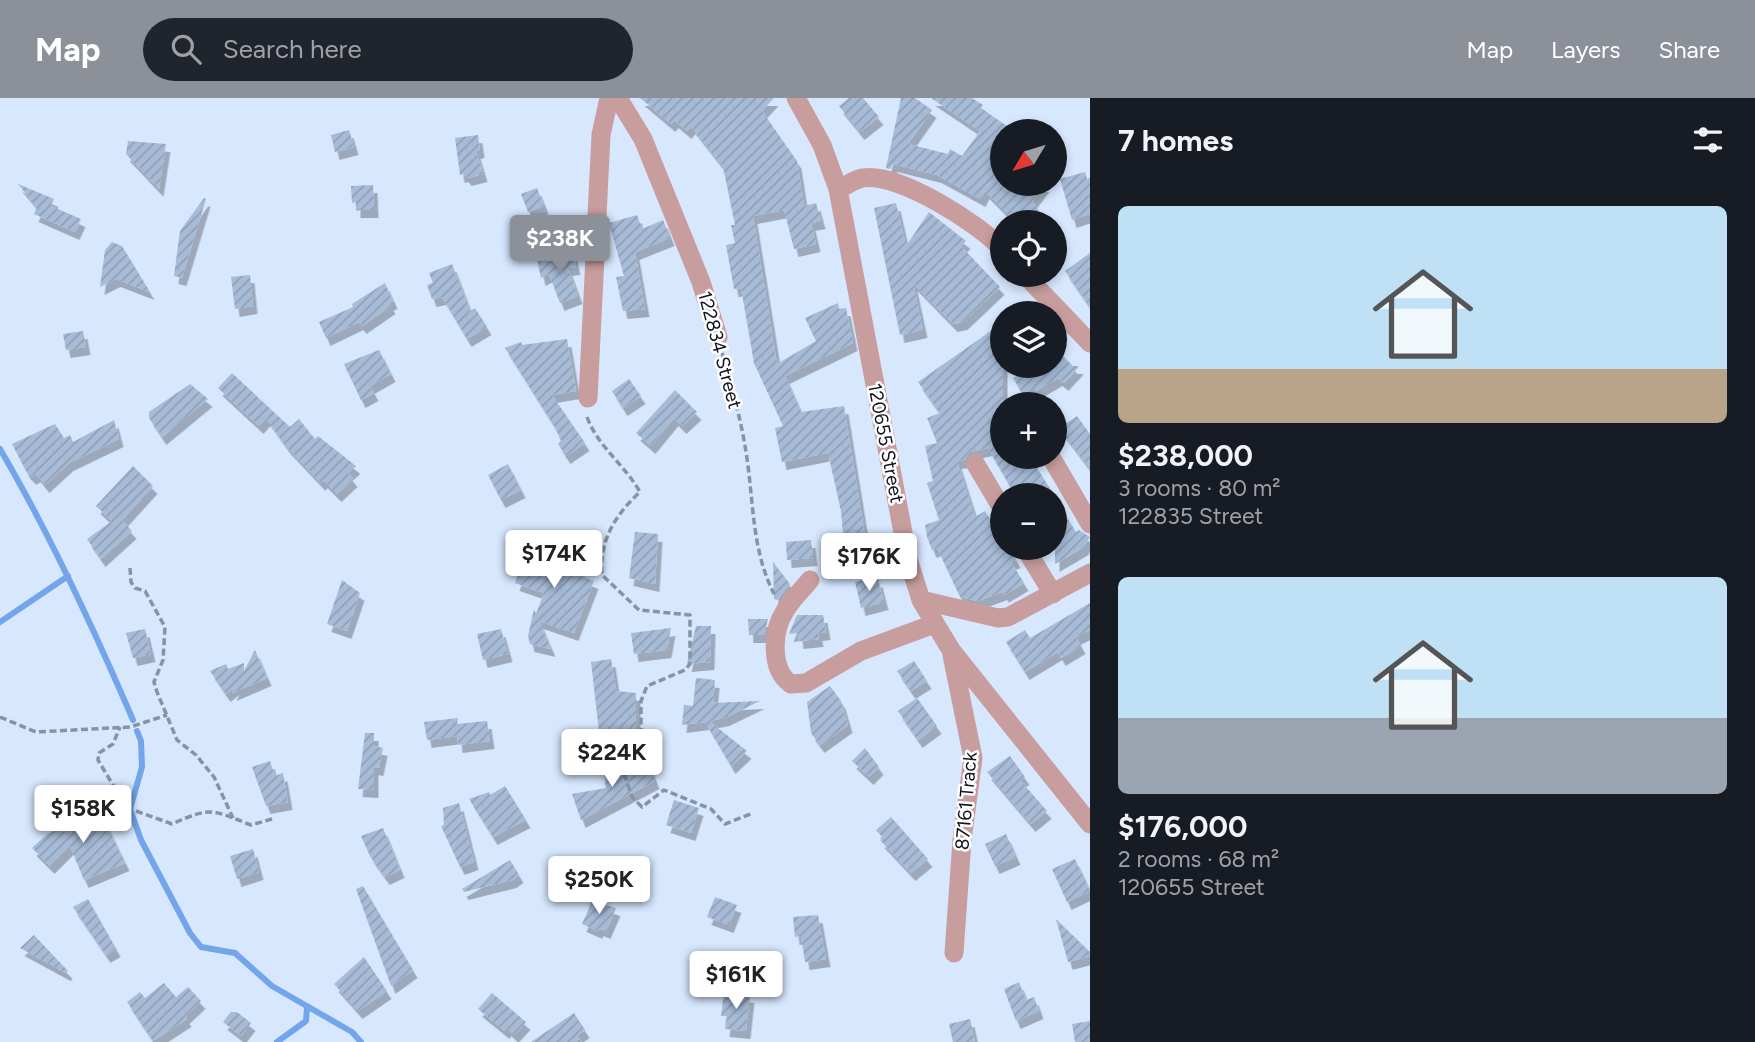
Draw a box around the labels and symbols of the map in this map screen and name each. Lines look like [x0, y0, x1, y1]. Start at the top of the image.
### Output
north arrow [990, 119, 1068, 196]
pin: $238K [511, 216, 609, 275]
street label: 122834 Street [693, 289, 747, 411]
street label: 120655 Street [863, 381, 909, 505]
pin: $174K [505, 531, 603, 590]
pin: $176K [820, 533, 918, 593]
pin: $224K [563, 730, 661, 789]
street label: 87161 Track [950, 750, 982, 851]
pin: $158K [34, 786, 132, 845]
pin: $250K [550, 856, 648, 916]
pin: $161K [687, 951, 785, 1011]

